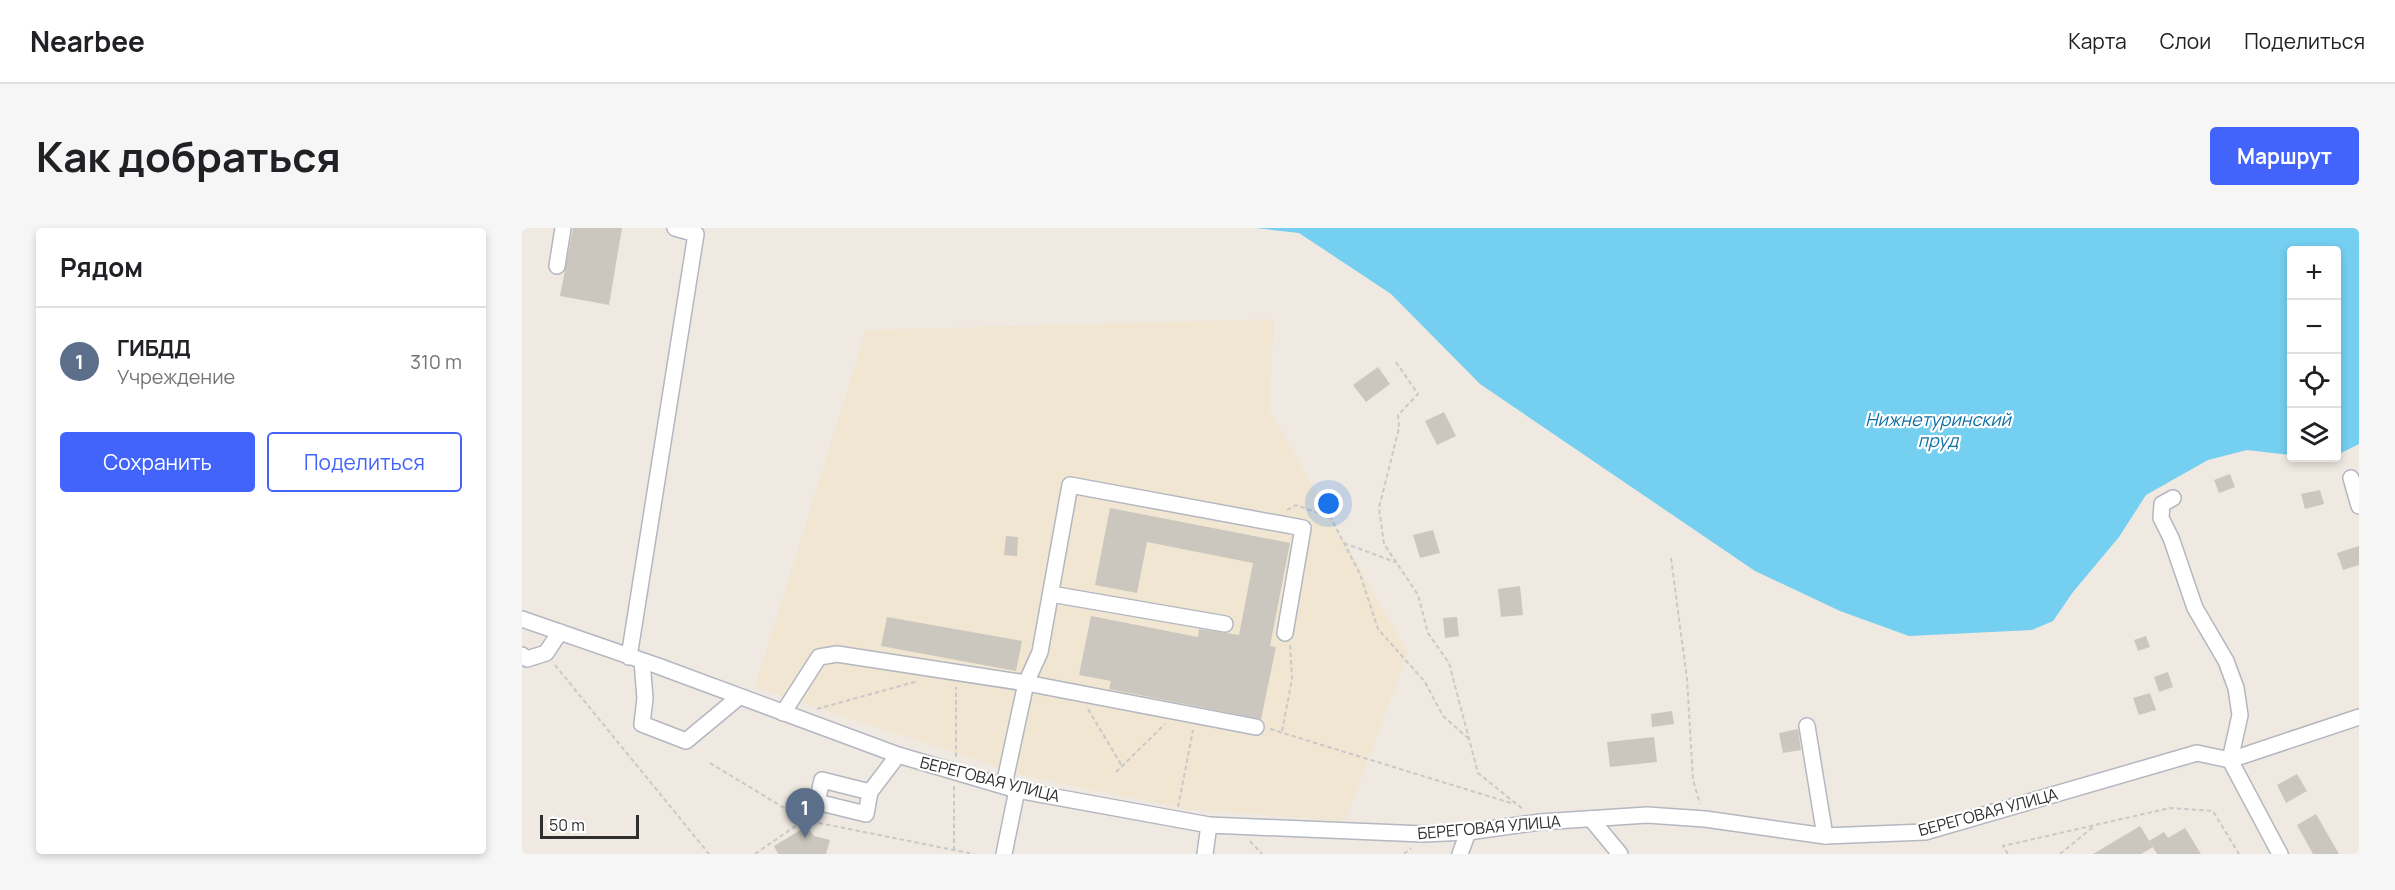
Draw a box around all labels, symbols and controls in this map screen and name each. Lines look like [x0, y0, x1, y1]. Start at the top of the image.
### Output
text: Nearbee [30, 22, 145, 60]
text: Карта [2068, 27, 2127, 55]
text: Слои [2160, 27, 2211, 55]
text: Поделиться [2244, 27, 2365, 55]
text: Как добраться [36, 127, 341, 185]
button: Маршрут [2210, 127, 2359, 185]
map controls [2287, 246, 2341, 462]
button: + [2287, 246, 2341, 300]
text: Рядом [60, 249, 143, 285]
button: − [2287, 300, 2341, 354]
text: ГИБДД [117, 333, 191, 363]
text: 1 [75, 348, 84, 375]
text: 310 m [410, 348, 462, 375]
button: locate [2287, 354, 2341, 408]
text: Учреждение [117, 363, 235, 390]
water label: Нижнетуринский пруд [1865, 407, 2013, 452]
button: layers [2287, 408, 2341, 462]
button: Сохранить [60, 432, 255, 492]
button: Поделиться [267, 432, 462, 492]
your location [1314, 489, 1343, 518]
street label: БЕРЕГОВАЯ УЛИЦА [918, 751, 1062, 807]
street label: БЕРЕГОВАЯ УЛИЦА [1916, 783, 2060, 841]
pin: 1 [786, 788, 824, 838]
street label: БЕРЕГОВАЯ УЛИЦА [1417, 810, 1561, 844]
scale bar [540, 812, 639, 840]
text: 50 m [549, 814, 585, 836]

